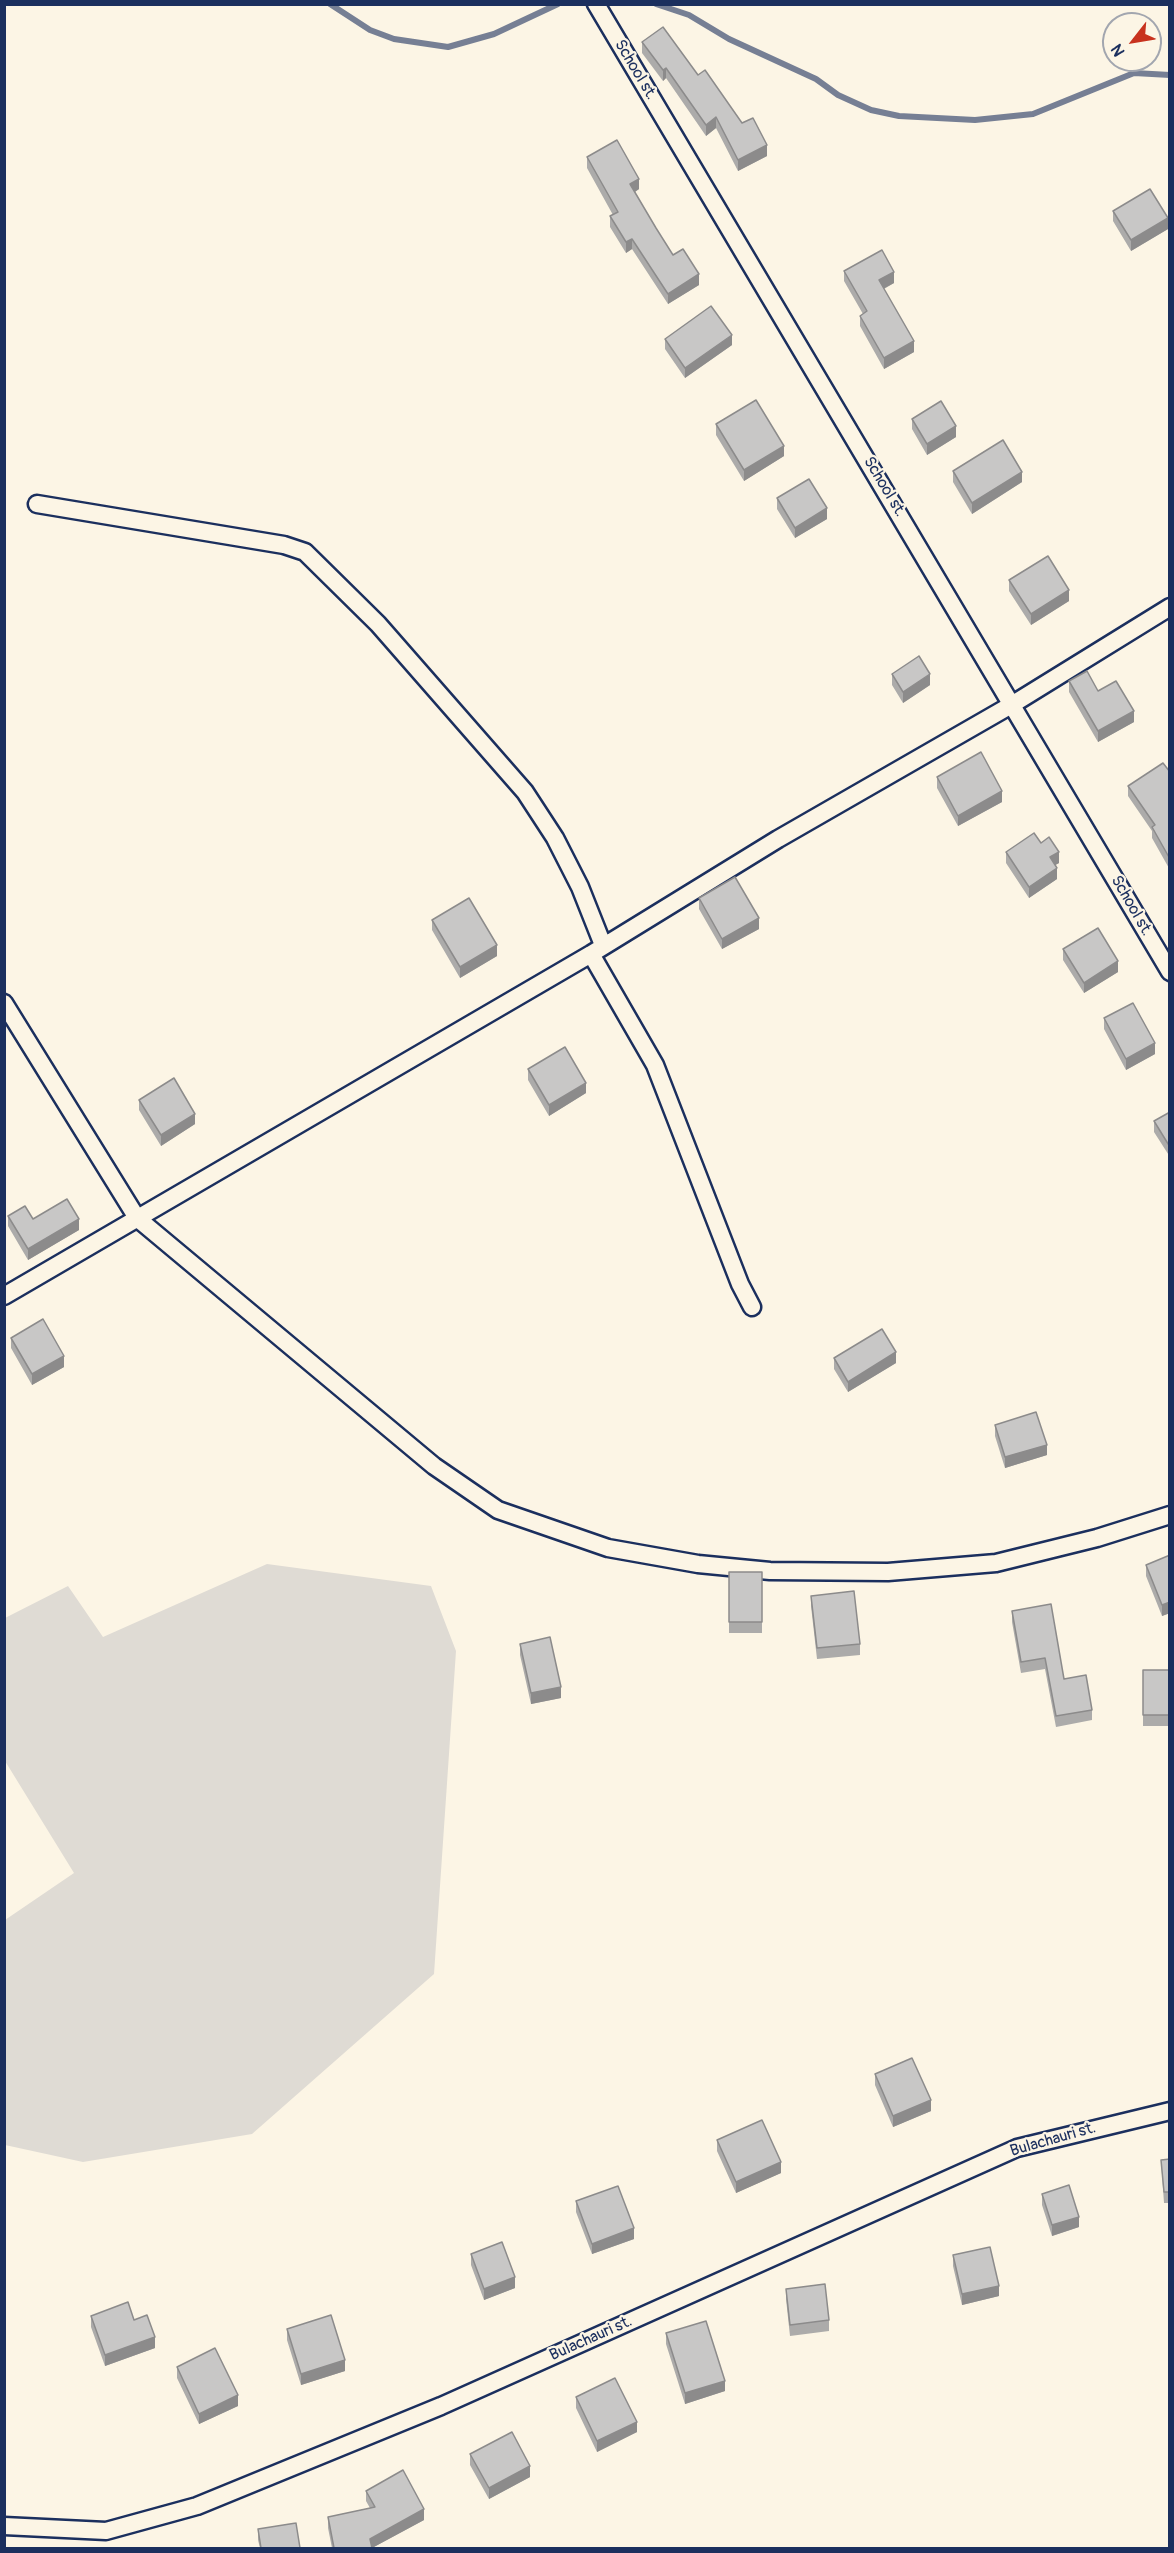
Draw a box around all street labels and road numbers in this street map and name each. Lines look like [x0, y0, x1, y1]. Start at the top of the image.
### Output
street label: School st. [610, 37, 660, 103]
street label: School st. [859, 454, 909, 520]
street label: School st. [1106, 872, 1156, 940]
street label: Bulachauri st. [1008, 2119, 1098, 2161]
street label: Bulachauri st. [547, 2312, 635, 2366]

